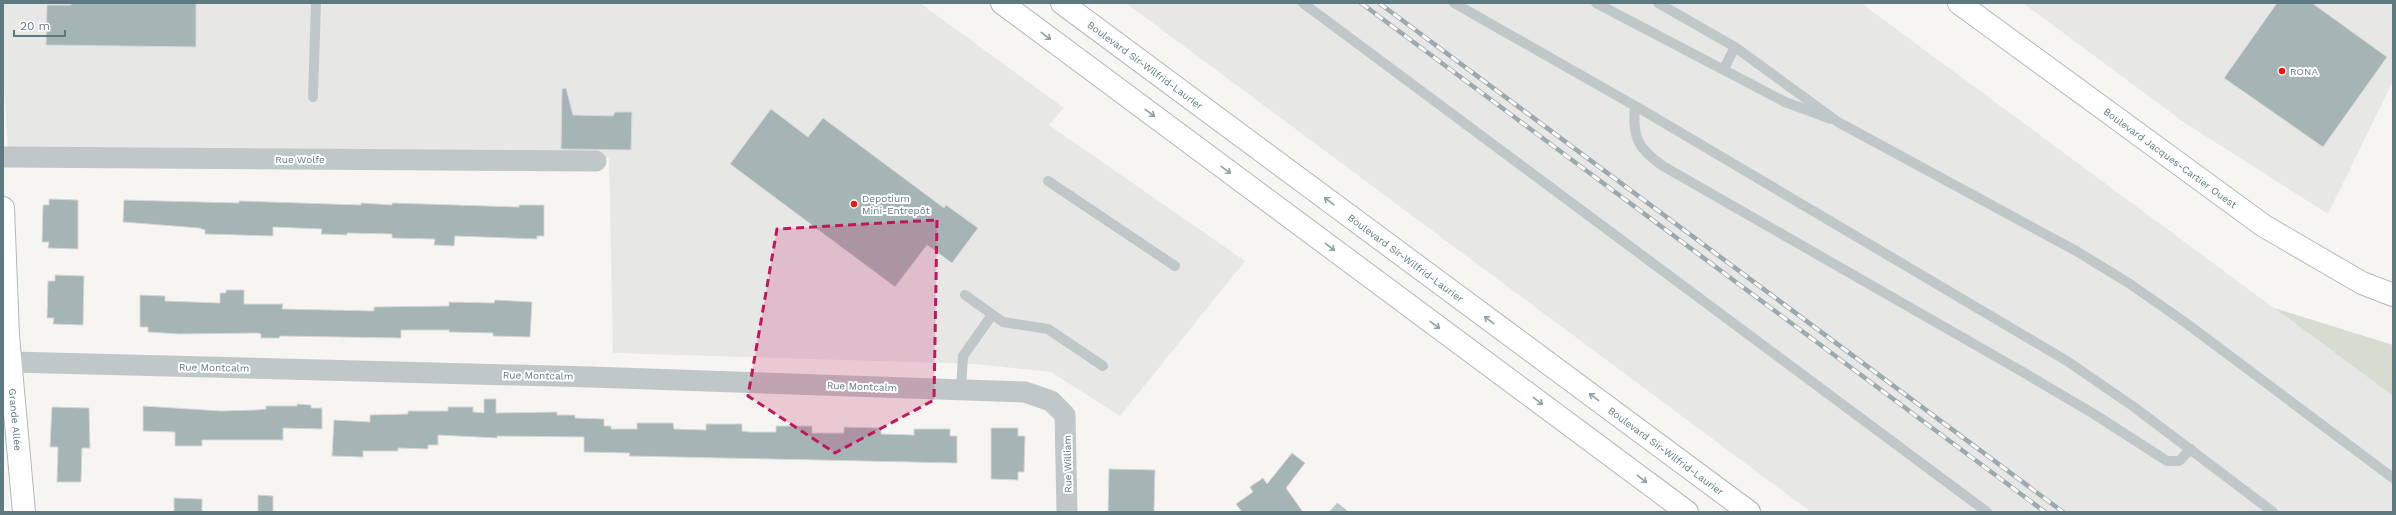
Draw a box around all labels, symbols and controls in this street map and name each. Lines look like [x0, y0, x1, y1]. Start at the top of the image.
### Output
scale bar [14, 12, 65, 38]
text: 20 m [20, 19, 50, 33]
street label: Boulevard Sir-Wilfrid-Laurier [1085, 19, 1205, 112]
one-way arrow [1040, 31, 1051, 40]
marker: RONA [2277, 66, 2287, 76]
place label: RONA [2290, 66, 2318, 77]
street label: Boulevard Jacques-Cartier Ouest [2102, 106, 2240, 211]
one-way arrow [1144, 109, 1155, 117]
street label: Rue Wolfe [275, 154, 325, 165]
one-way arrow [1220, 166, 1231, 174]
place label: Depotium Mini-Entrepôt [862, 193, 931, 216]
one-way arrow [1323, 196, 1334, 205]
marker: Depotium Mini-Entrepôt [849, 199, 859, 209]
street label: Boulevard Sir-Wilfrid-Laurier [1346, 212, 1465, 305]
one-way arrow [1325, 243, 1336, 252]
one-way arrow [1484, 316, 1495, 324]
one-way arrow [1429, 321, 1440, 329]
street label: Rue Montcalm [179, 361, 249, 374]
street label: Rue Montcalm [503, 369, 573, 382]
street label: Rue Montcalm [827, 380, 897, 393]
street label: Grande Allée [7, 388, 23, 451]
one-way arrow [1588, 393, 1599, 401]
one-way arrow [1532, 397, 1543, 405]
street label: Boulevard Sir-Wilfrid-Laurier [1606, 405, 1726, 497]
street label: Rue William [1061, 435, 1074, 493]
one-way arrow [1636, 475, 1647, 483]

